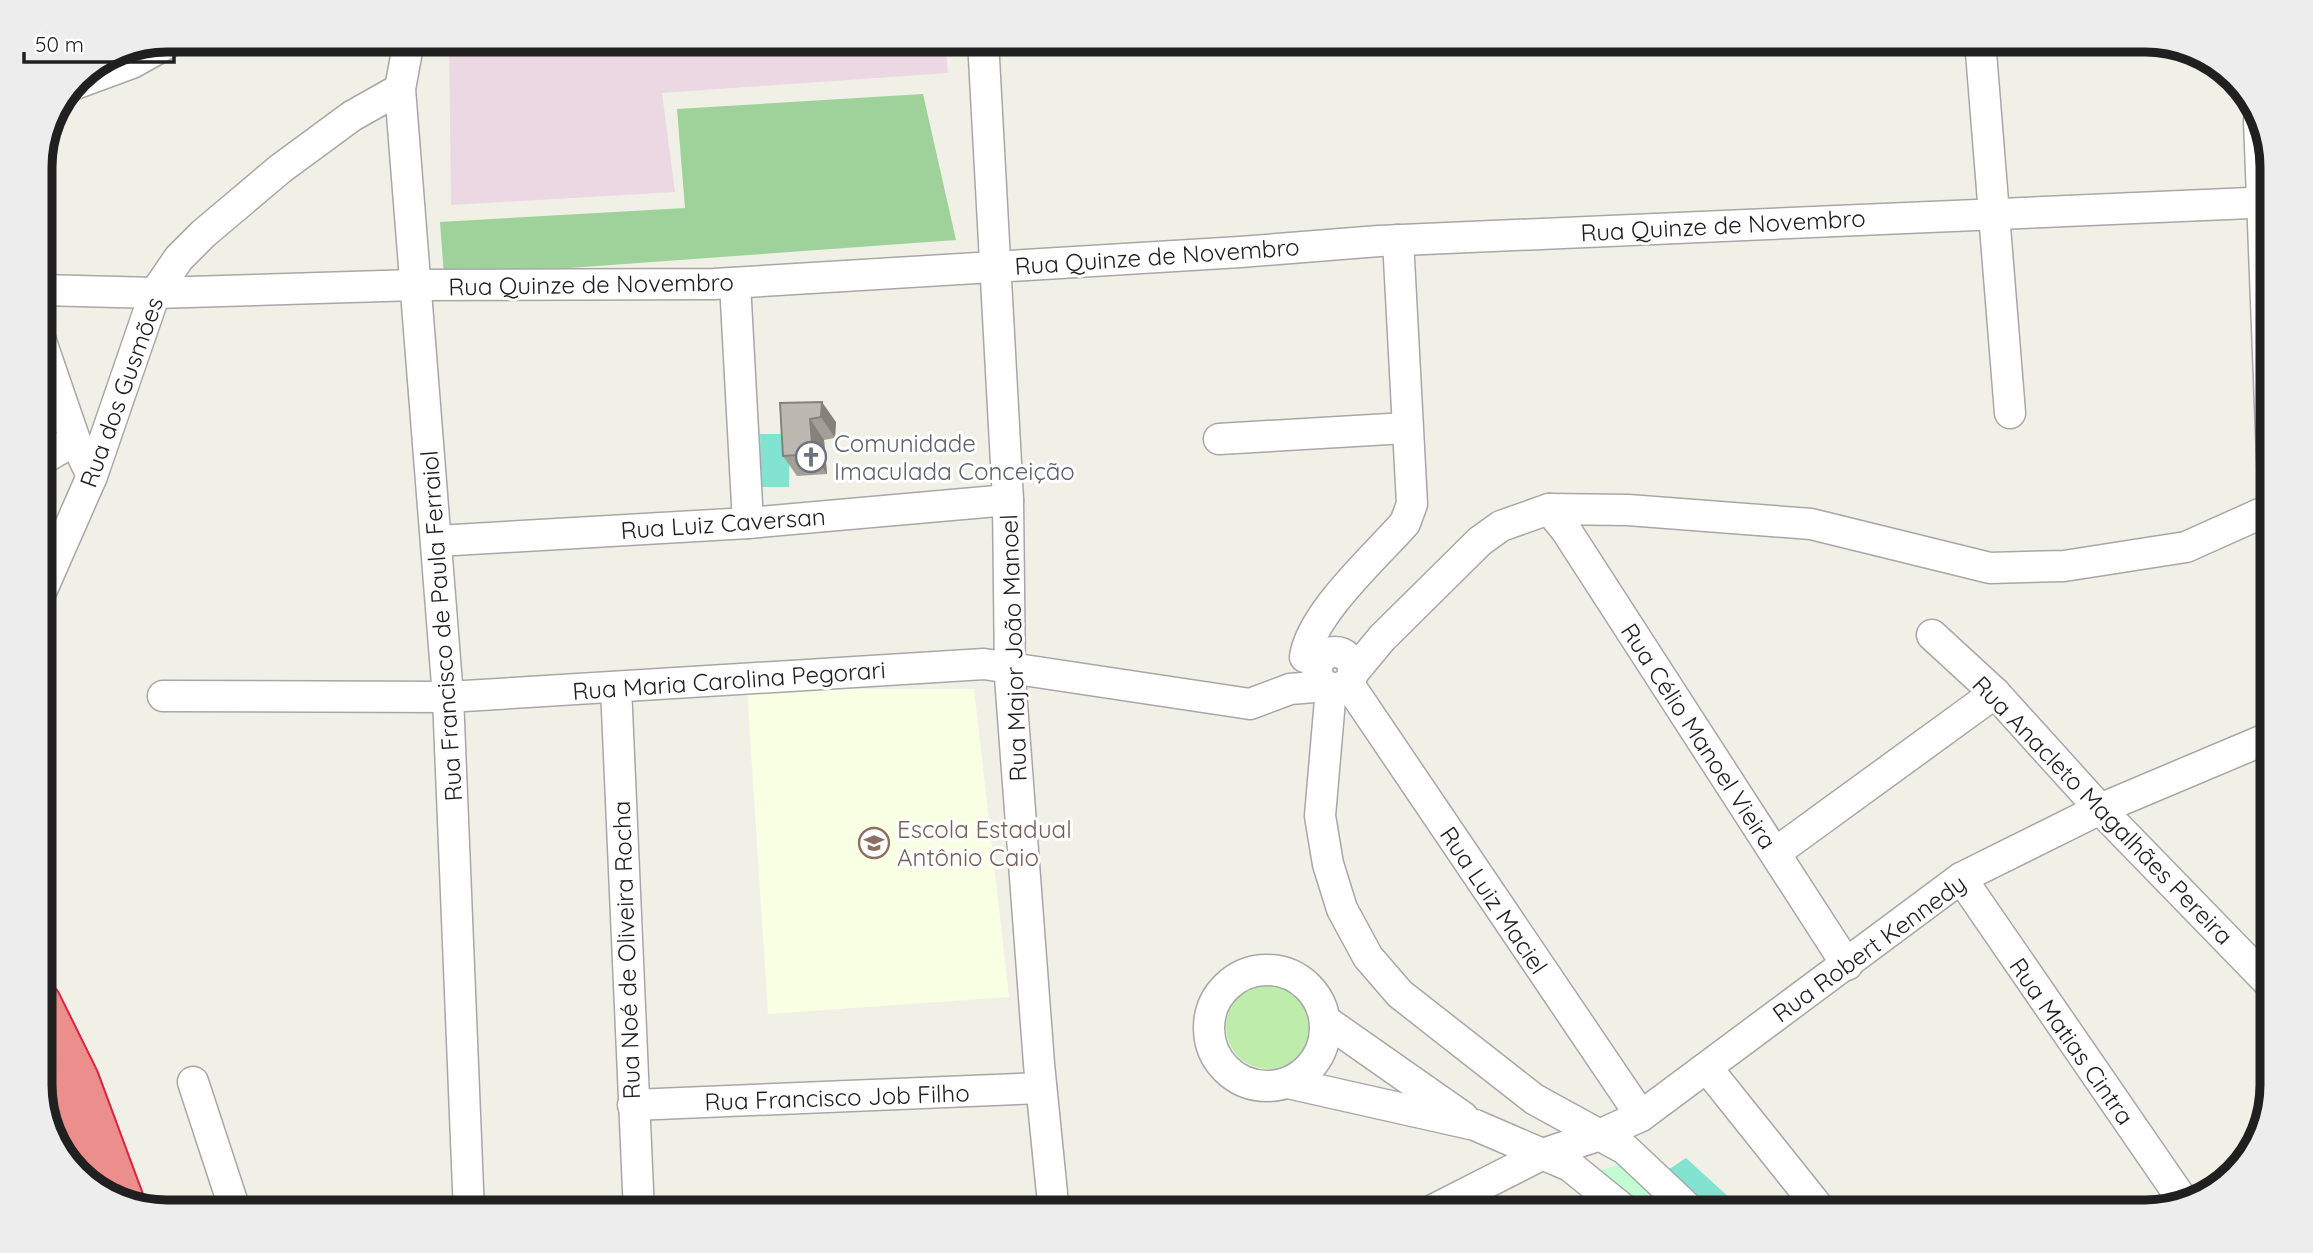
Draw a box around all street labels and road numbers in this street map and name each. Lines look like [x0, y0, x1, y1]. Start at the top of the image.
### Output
street label: Rua Quinze de Novembro [1580, 203, 1866, 247]
street label: Rua Quinze de Novembro [1014, 231, 1300, 281]
street label: Rua Quinze de Novembro [448, 267, 734, 301]
street label: Rua dos Gusmões [73, 293, 169, 491]
street label: Rua Francisco de Paula Ferraiol [414, 450, 468, 802]
street label: Rua Luiz Caversan [620, 501, 826, 545]
street label: Rua Major João Manoel [993, 514, 1033, 782]
street label: Rua Célio Manoel Vieira [1615, 617, 1783, 855]
street label: Rua Maria Carolina Pegorari [571, 654, 887, 706]
street label: Rua Anacleto Magalhães Pereira [1966, 669, 2240, 951]
street label: Rua Noé de Oliveira Rocha [606, 800, 646, 1100]
street label: Rua Luiz Maciel [1434, 821, 1554, 979]
street label: Rua Robert Kennedy [1766, 868, 1972, 1028]
street label: Rua Matias Cintra [2003, 952, 2141, 1130]
street label: Rua Francisco Job Filho [704, 1077, 970, 1117]

